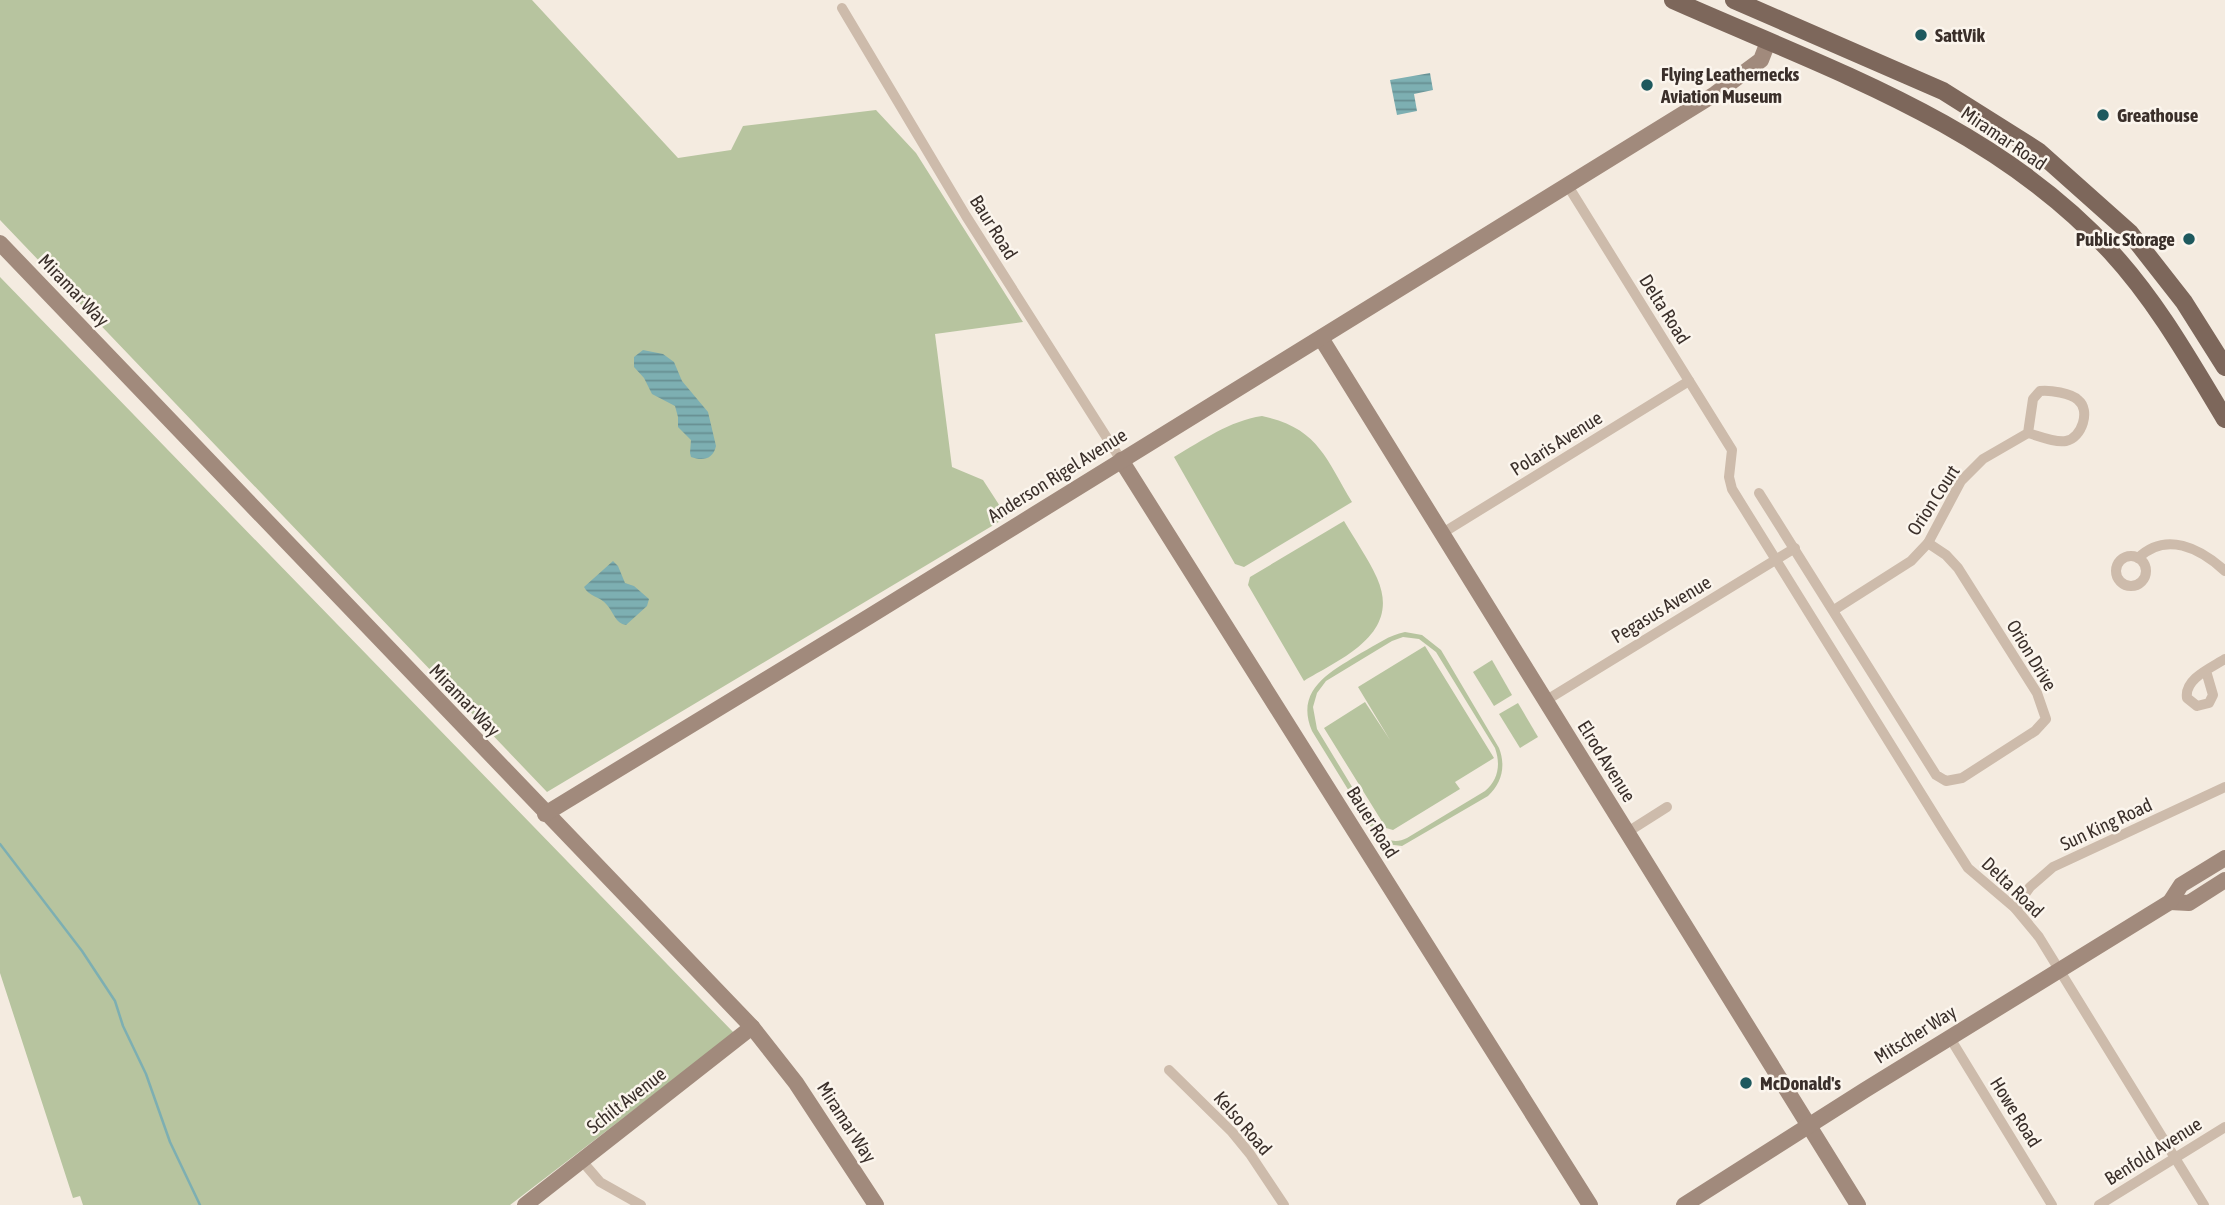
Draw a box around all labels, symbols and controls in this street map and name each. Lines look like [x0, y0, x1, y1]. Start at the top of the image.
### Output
place label: SattVik [1935, 24, 1985, 46]
marker: SattVik [1913, 27, 1929, 43]
place label: Flying Leathernecks Aviation Museum [1660, 63, 1800, 107]
marker: Flying Leathernecks Aviation Museum [1639, 77, 1655, 93]
street label: Miramar Road [1957, 101, 2051, 175]
place label: Greathouse [2117, 104, 2199, 126]
marker: Greathouse [2095, 107, 2111, 123]
street label: Baur Road [966, 191, 1022, 263]
place label: Public Storage [2076, 228, 2175, 250]
marker: Public Storage [2181, 231, 2197, 247]
street label: Miramar Way [34, 249, 114, 331]
street label: Delta Road [1635, 270, 1695, 348]
street label: Polaris Avenue [1506, 406, 1606, 480]
street label: Anderson Rigel Avenue [983, 423, 1131, 527]
street label: Orion Court [1902, 461, 1964, 539]
street label: Pegasus Avenue [1607, 571, 1715, 647]
street label: Orion Drive [2002, 616, 2062, 694]
street label: Miramar Way [425, 659, 505, 741]
street label: Elrod Avenue [1573, 716, 1641, 806]
street label: Bauer Road [1342, 782, 1404, 862]
street label: Sun King Road [2057, 793, 2155, 855]
street label: Delta Road [1977, 852, 2049, 922]
street label: Mitscher Way [1870, 1000, 1960, 1068]
street label: Schilt Avenue [582, 1062, 670, 1138]
place label: McDonald's [1760, 1072, 1841, 1094]
street label: Howe Road [1986, 1073, 2046, 1151]
marker: McDonald's [1738, 1075, 1754, 1091]
street label: Miramar Way [813, 1078, 881, 1167]
street label: Kelso Road [1209, 1087, 1277, 1159]
street label: Benfold Avenue [2100, 1113, 2206, 1189]

